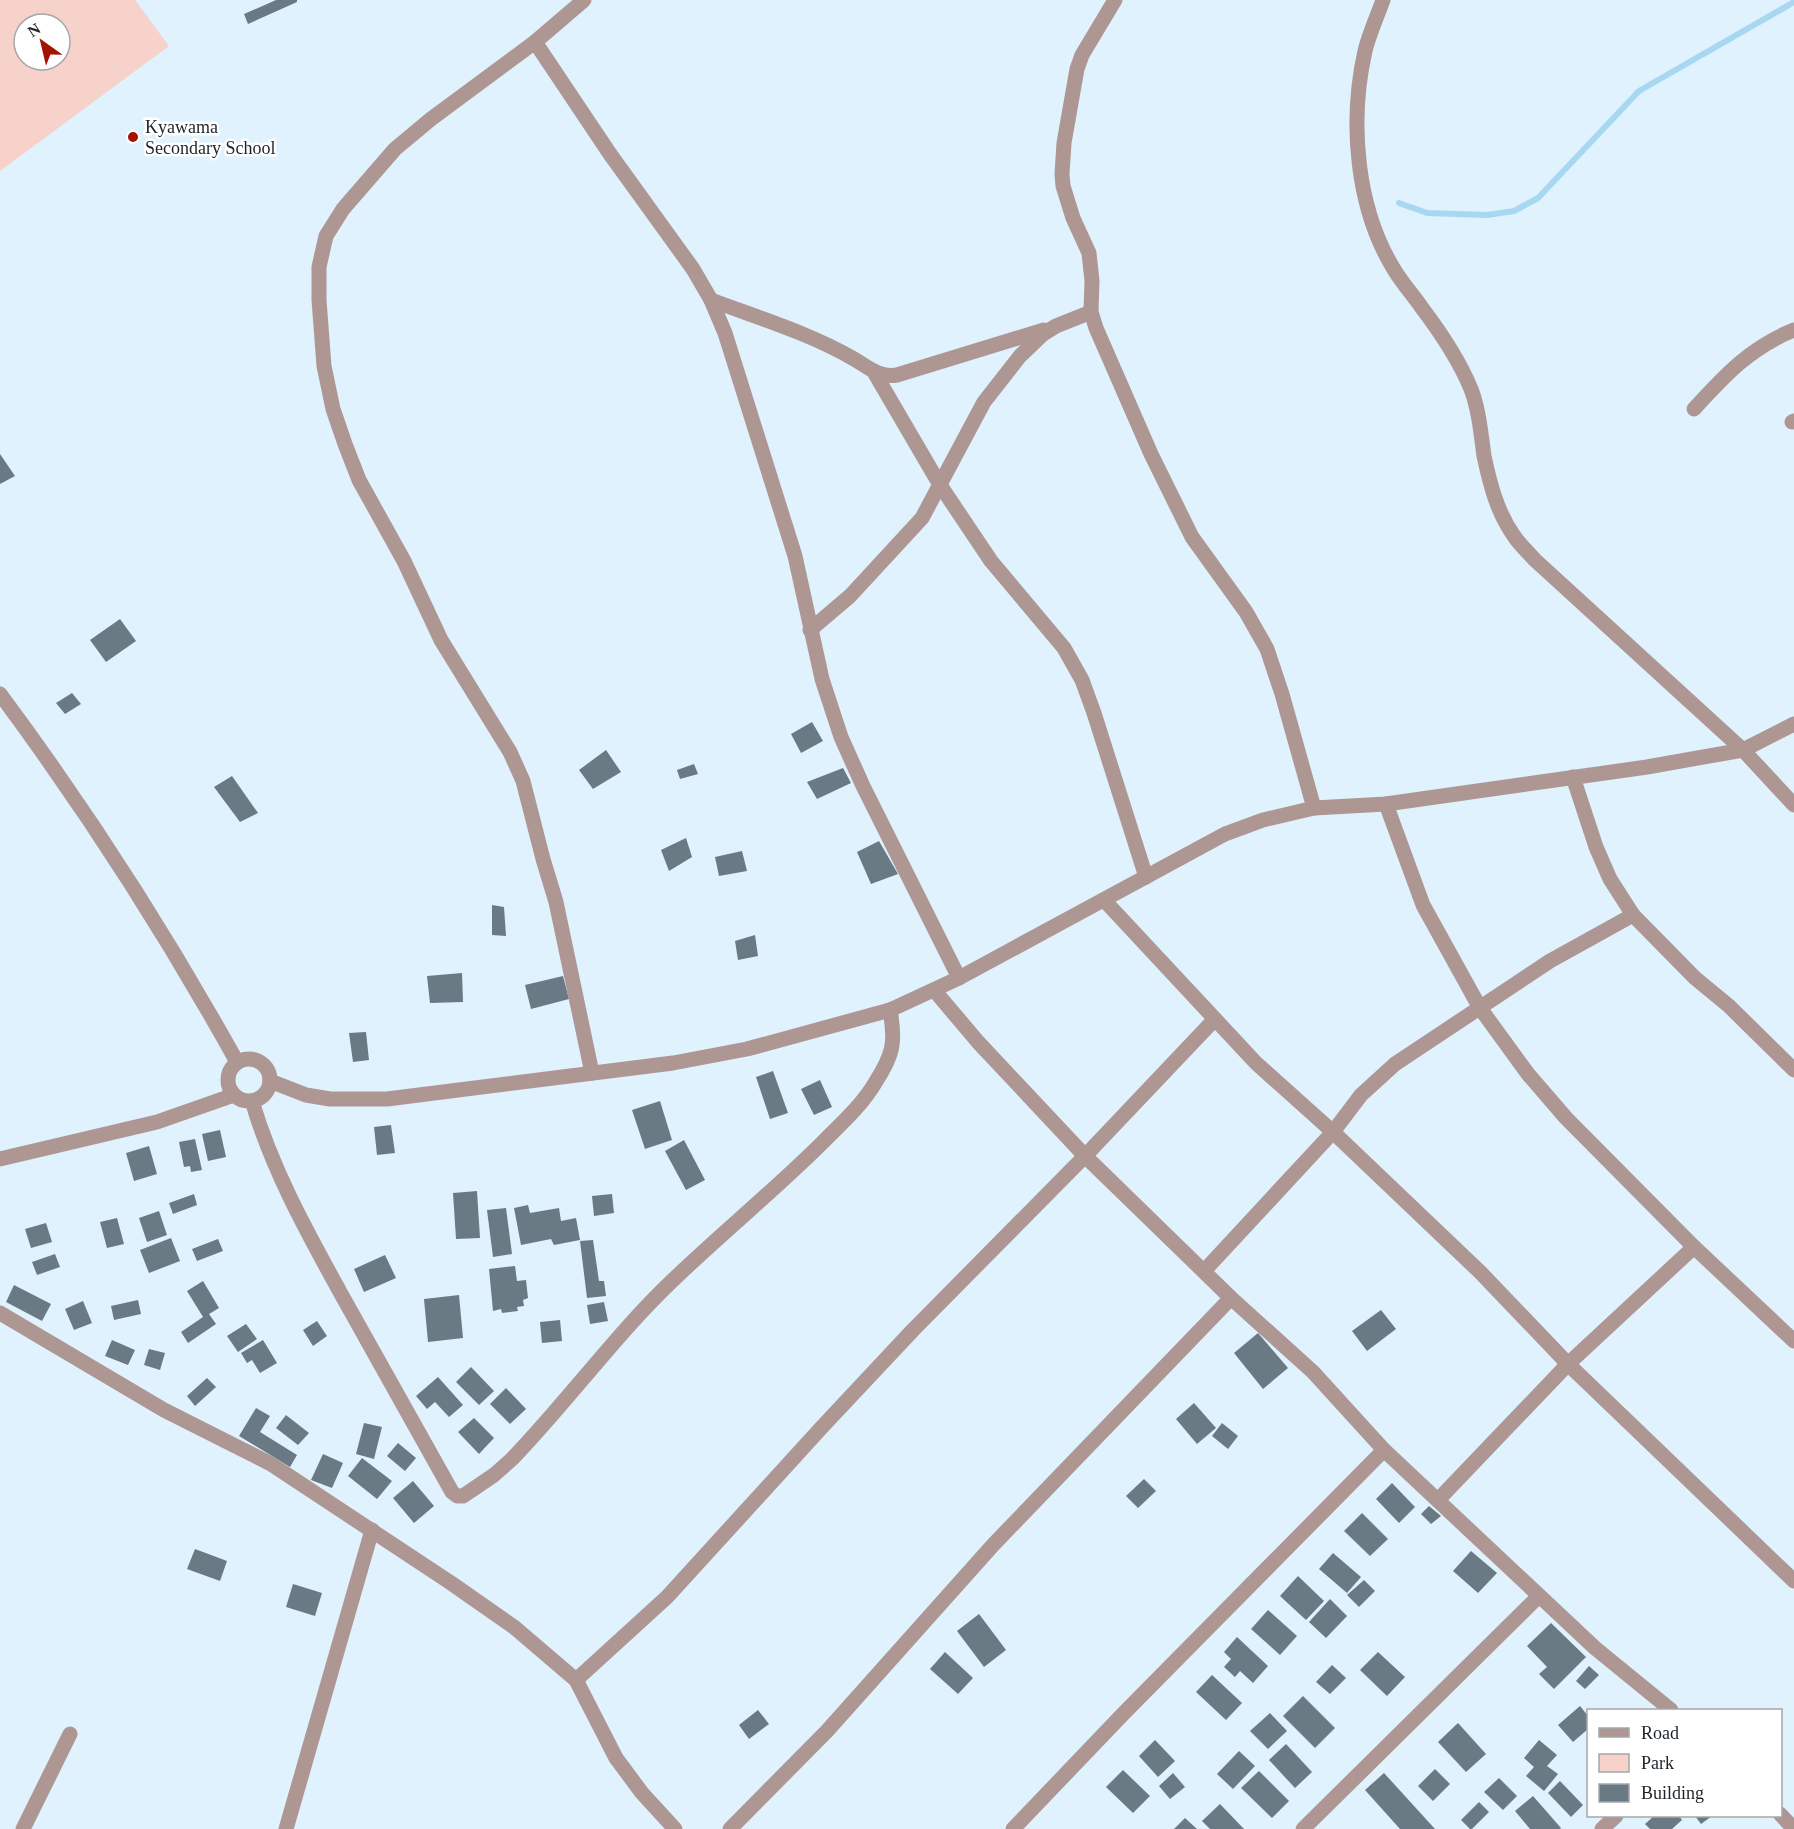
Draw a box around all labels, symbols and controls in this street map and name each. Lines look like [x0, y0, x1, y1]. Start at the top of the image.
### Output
north arrow [12, 12, 72, 72]
text: N [24, 19, 44, 40]
place label: Kyawama Secondary School [145, 117, 275, 158]
marker: Kyawama Secondary School [126, 130, 140, 144]
legend [1587, 1709, 1782, 1817]
text: Road [1641, 1723, 1679, 1743]
text: Park [1641, 1753, 1674, 1773]
text: Building [1641, 1783, 1704, 1803]

